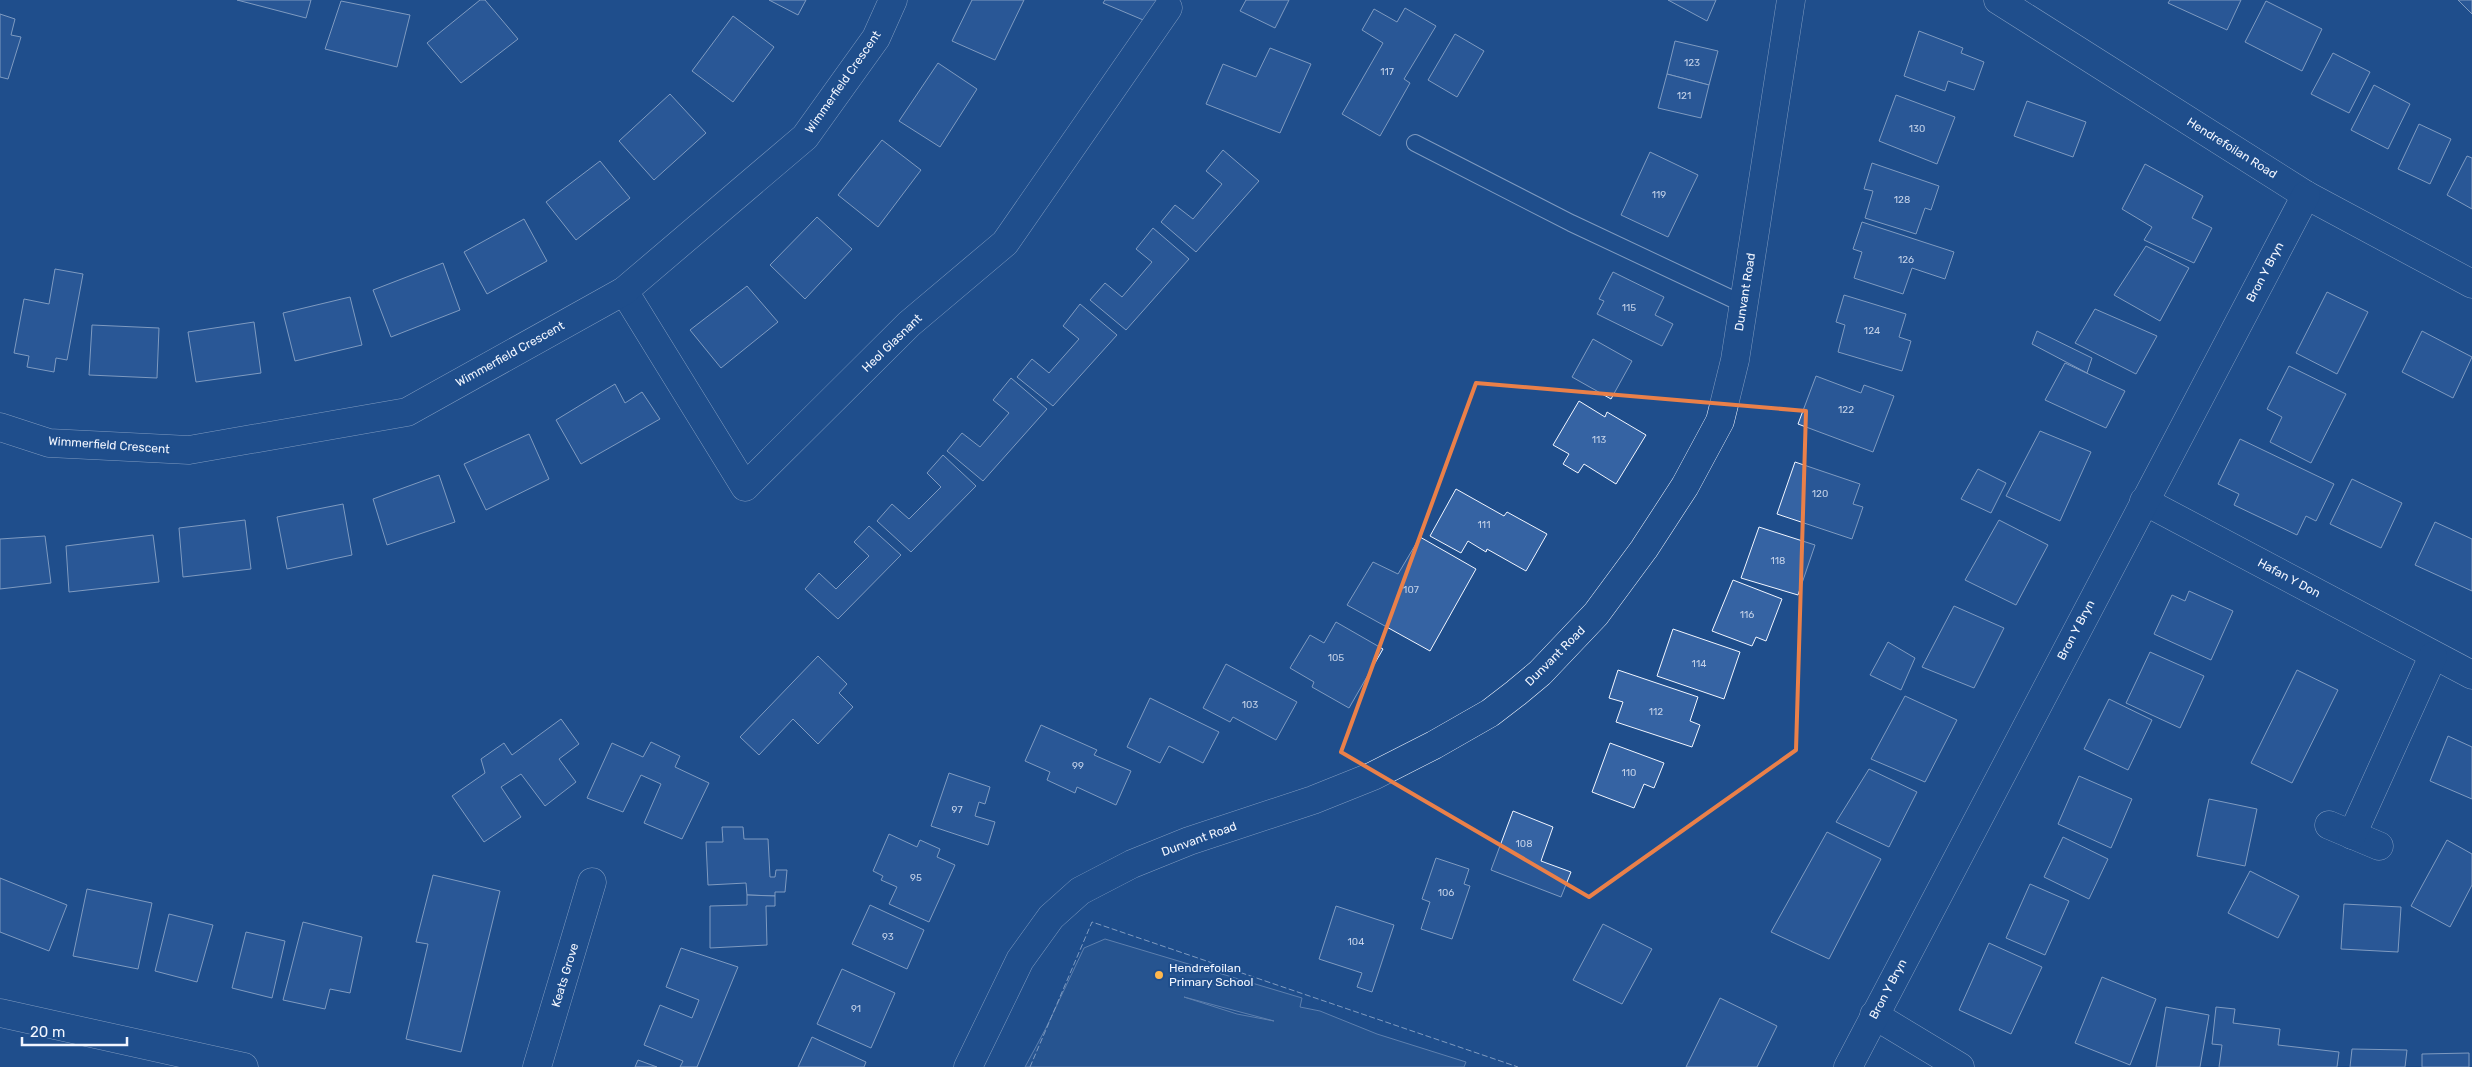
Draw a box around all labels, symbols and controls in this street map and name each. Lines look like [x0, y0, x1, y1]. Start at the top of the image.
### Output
street label: Wimmerfield Crescent [802, 28, 884, 136]
house number: 123 [1684, 57, 1700, 69]
house number: 117 [1380, 66, 1394, 78]
house number: 121 [1677, 90, 1691, 102]
street label: Hendrefoilan Road [2184, 115, 2280, 181]
house number: 130 [1909, 123, 1925, 135]
house number: 119 [1652, 189, 1666, 201]
house number: 128 [1894, 194, 1910, 206]
street label: Bron Y Bryn [2243, 240, 2287, 304]
street label: Dunvant Road [1732, 252, 1758, 332]
house number: 126 [1898, 254, 1914, 266]
house number: 115 [1622, 302, 1636, 314]
street label: Heol Glasnant [859, 311, 925, 375]
street label: Wimmerfield Crescent [453, 318, 567, 390]
house number: 124 [1864, 325, 1880, 337]
house number: 122 [1838, 404, 1854, 416]
street label: Wimmerfield Crescent [48, 434, 171, 456]
house number: 113 [1592, 434, 1606, 446]
house number: 120 [1812, 488, 1828, 500]
house number: 111 [1478, 519, 1490, 531]
house number: 118 [1771, 555, 1785, 567]
street label: Hafan Y Don [2255, 556, 2323, 600]
house number: 107 [1403, 584, 1419, 596]
street label: Bron Y Bryn [2054, 598, 2098, 662]
house number: 116 [1740, 609, 1754, 621]
street label: Dunvant Road [1522, 623, 1588, 689]
house number: 105 [1328, 652, 1344, 664]
house number: 114 [1692, 658, 1706, 670]
house number: 103 [1242, 699, 1258, 711]
house number: 112 [1649, 706, 1663, 718]
house number: 99 [1072, 760, 1084, 772]
house number: 110 [1622, 767, 1636, 779]
house number: 97 [951, 804, 963, 816]
street label: Dunvant Road [1160, 819, 1238, 859]
house number: 108 [1516, 838, 1533, 850]
house number: 95 [910, 872, 922, 884]
house number: 106 [1438, 887, 1454, 899]
house number: 93 [882, 931, 894, 943]
house number: 104 [1348, 936, 1364, 948]
street label: Keats Grove [549, 941, 581, 1009]
street label: Bron Y Bryn [1866, 957, 1910, 1021]
place label: Hendrefoilan Primary School [1169, 961, 1253, 989]
marker: Hendrefoilan Primary School [1153, 969, 1165, 981]
house number: 91 [851, 1003, 861, 1015]
scale bar [22, 1014, 128, 1046]
text: 20 m [30, 1023, 65, 1041]

